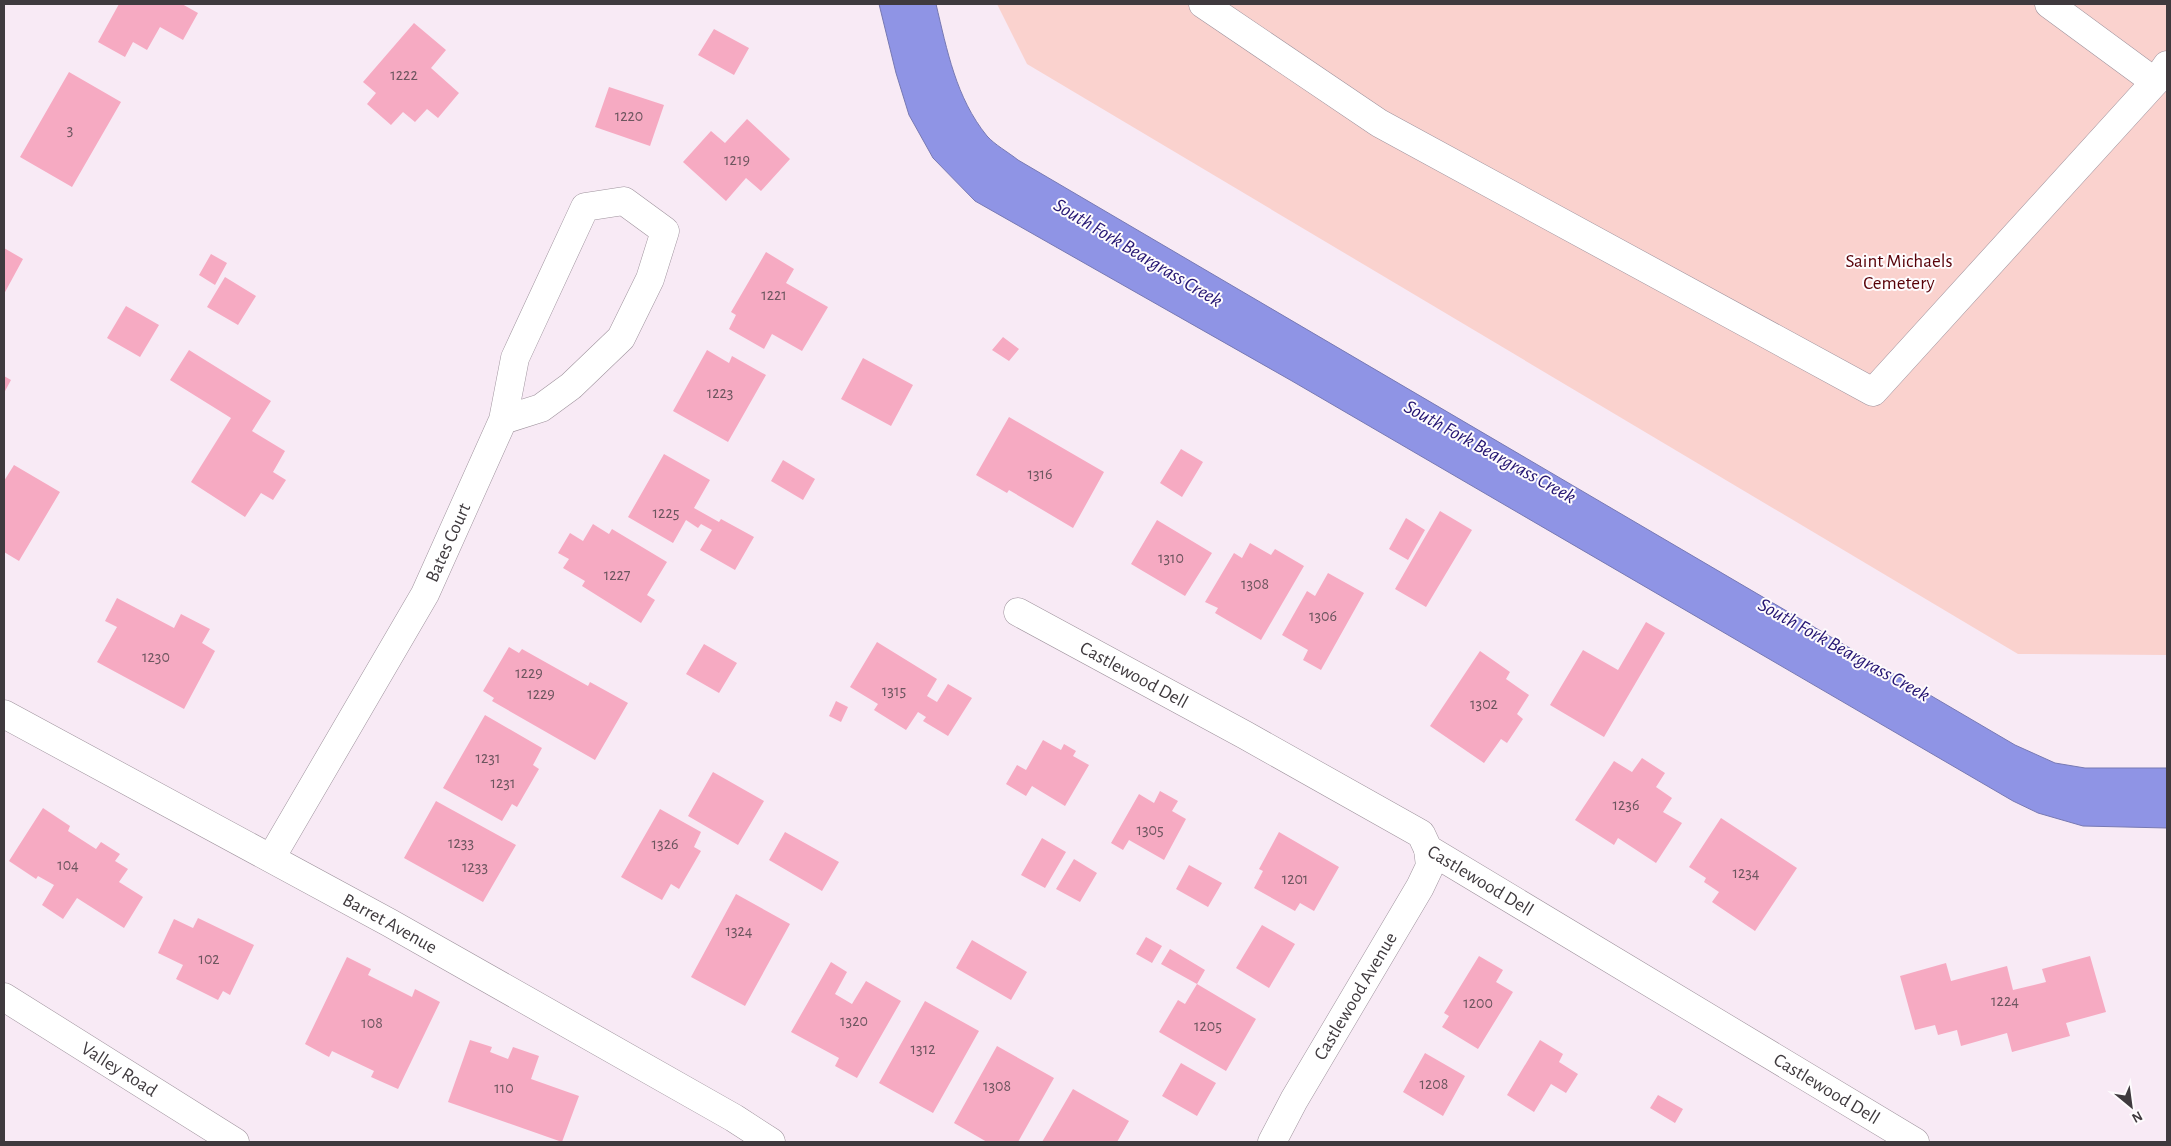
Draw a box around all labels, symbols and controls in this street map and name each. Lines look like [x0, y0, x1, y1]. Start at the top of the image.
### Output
house number: 1222 [390, 67, 418, 83]
house number: 1220 [615, 108, 643, 124]
house number: 3 [67, 122, 73, 138]
house number: 1219 [724, 152, 750, 168]
water label: South Fork Beargrass Creek [1050, 195, 1226, 311]
park label: Saint Michaels Cemetery [1846, 252, 1953, 293]
house number: 1221 [761, 287, 787, 303]
house number: 1223 [707, 385, 733, 401]
water label: South Fork Beargrass Creek [1401, 397, 1579, 507]
house number: 1316 [1027, 466, 1053, 482]
street label: Bates Court [422, 500, 474, 585]
house number: 1225 [653, 505, 679, 521]
house number: 1310 [1158, 550, 1184, 566]
house number: 1227 [604, 567, 631, 583]
house number: 1308 [1241, 576, 1269, 592]
water label: South Fork Beargrass Creek [1755, 595, 1933, 705]
house number: 1306 [1309, 608, 1337, 624]
street label: Castlewood Dell [1077, 638, 1191, 712]
house number: 1230 [142, 649, 170, 665]
house number: 1229 [515, 665, 543, 681]
house number: 1315 [882, 683, 906, 699]
house number: 1229 [527, 686, 555, 702]
house number: 1302 [1470, 696, 1498, 712]
house number: 1231 [476, 750, 500, 766]
house number: 1231 [491, 775, 515, 791]
house number: 1236 [1613, 797, 1639, 813]
house number: 1305 [1136, 822, 1164, 838]
house number: 1233 [448, 835, 474, 851]
house number: 1326 [652, 836, 678, 852]
street label: Castlewood Dell [1424, 842, 1537, 920]
house number: 104 [57, 857, 79, 873]
house number: 1233 [462, 859, 488, 875]
house number: 1234 [1732, 865, 1760, 881]
house number: 1201 [1282, 871, 1308, 887]
street label: Barret Avenue [340, 890, 440, 957]
house number: 1324 [725, 923, 753, 939]
street label: Castlewood Avenue [1310, 929, 1400, 1063]
house number: 102 [198, 951, 220, 967]
house number: 1224 [1991, 993, 2019, 1009]
house number: 1200 [1463, 995, 1493, 1011]
house number: 1320 [840, 1013, 868, 1029]
house number: 108 [361, 1015, 383, 1031]
house number: 1205 [1194, 1018, 1222, 1034]
street label: Valley Road [78, 1038, 161, 1100]
house number: 1312 [911, 1041, 935, 1057]
street label: Castlewood Dell [1770, 1050, 1883, 1128]
house number: 1208 [1420, 1076, 1448, 1092]
house number: 1308 [983, 1078, 1011, 1094]
house number: 110 [494, 1080, 514, 1096]
north arrow [2106, 1081, 2156, 1131]
text: N [2129, 1108, 2144, 1125]

